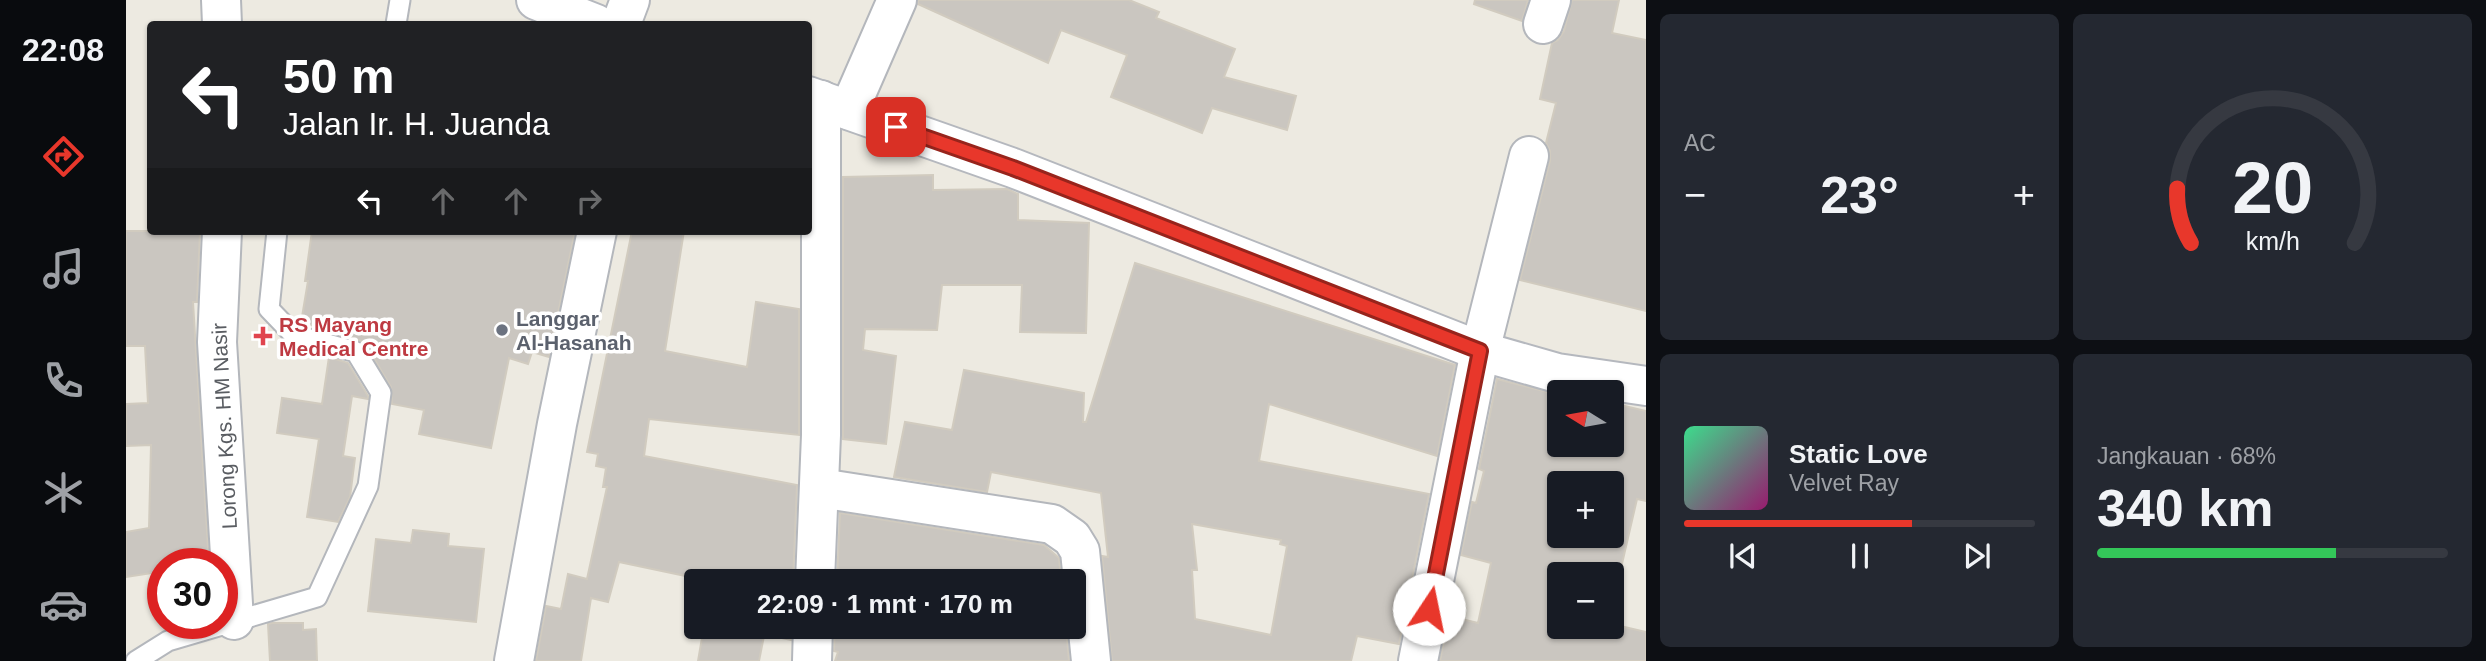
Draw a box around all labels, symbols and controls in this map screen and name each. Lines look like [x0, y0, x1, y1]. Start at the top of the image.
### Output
text: 22:08 [22, 32, 104, 68]
icon: left [168, 49, 259, 140]
text: 50 m [283, 49, 395, 103]
pin [866, 97, 926, 157]
text: Jalan Ir. H. Juanda [283, 106, 550, 142]
icon: arrive [877, 108, 915, 146]
text: AC [1684, 130, 1716, 156]
icon: directions [39, 132, 88, 181]
text: 20 [2232, 147, 2313, 228]
text: 23° [1820, 166, 1899, 224]
text: − [1684, 174, 1706, 216]
text: + [2013, 174, 2035, 216]
icon: left [351, 182, 389, 220]
icon: ahead [424, 182, 462, 220]
icon: ahead [497, 182, 535, 220]
icon: right [570, 182, 608, 220]
text: km/h [2245, 227, 2300, 255]
icon: music [39, 244, 88, 293]
place label: Langgar Al-Hasanah [516, 307, 632, 354]
place label: RS Mayang Medical Centre [279, 313, 428, 360]
street label: Lorong Kgs. HM Nasir [207, 322, 241, 530]
marker: Langgar Al-Hasanah [494, 322, 510, 338]
marker: RS Mayang Medical Centre [253, 326, 273, 346]
icon: phone [39, 356, 88, 405]
north arrow [1547, 380, 1624, 457]
map controls [1547, 380, 1624, 639]
text: Static Love [1789, 439, 1928, 469]
text: Jangkauan · 68% [2097, 443, 2276, 469]
icon: climate [39, 468, 88, 517]
text: Velvet Ray [1789, 470, 1899, 496]
button: + [1547, 471, 1624, 548]
text: 340 km [2097, 479, 2273, 537]
icon: previous [1724, 537, 1762, 575]
icon: pause [1841, 537, 1879, 575]
icon: next [1958, 537, 1996, 575]
speed limit sign: 30 [147, 548, 238, 639]
button: − [1547, 562, 1624, 639]
position arrow [1392, 572, 1466, 646]
icon: car [39, 580, 88, 629]
text: 22:09 · 1 mnt · 170 m [757, 589, 1013, 619]

